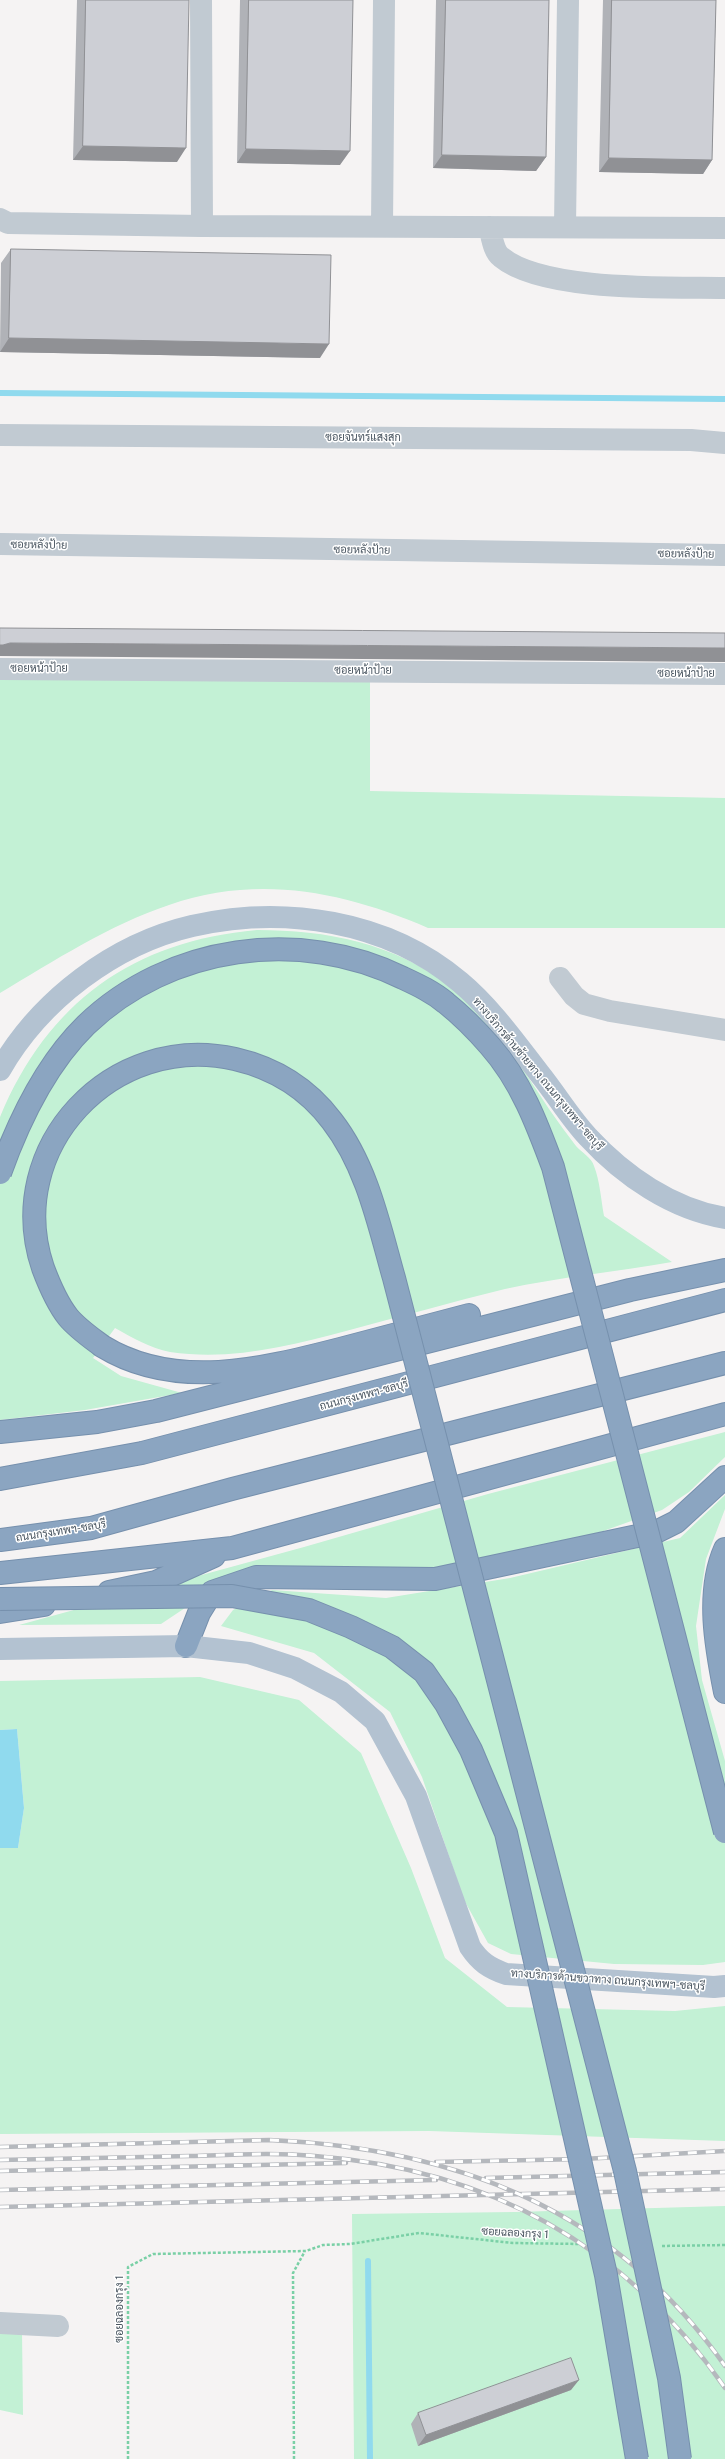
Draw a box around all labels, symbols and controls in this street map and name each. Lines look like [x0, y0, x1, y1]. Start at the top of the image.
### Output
street label: ซอยจันทร์แสงสุก [325, 431, 401, 445]
street label: ซอยหลังป้าย [11, 538, 67, 552]
street label: ซอยหลังป้าย [334, 543, 390, 557]
street label: ซอยหลังป้าย [658, 547, 714, 561]
street label: ซอยหน้าป้าย [10, 662, 68, 676]
street label: ซอยหน้าป้าย [334, 664, 392, 678]
street label: ซอยหน้าป้าย [657, 667, 715, 681]
street label: ทางบริการด้านซ้ายทาง ถนนกรุงเทพฯ-ชลบุรี [470, 995, 606, 1153]
street label: ถนนกรุงเทพฯ-ชลบุรี [318, 1377, 410, 1413]
street label: ถนนกรุงเทพฯ-ชลบุรี [15, 1517, 107, 1545]
street label: ทางบริการด้านขวาทาง ถนนกรุงเทพฯ-ชลบุรี [510, 1967, 706, 1993]
street label: ซอยฉลองกรุง 1 [481, 2225, 549, 2241]
street label: ซอยฉลองกรุง 1 [113, 2275, 127, 2343]

